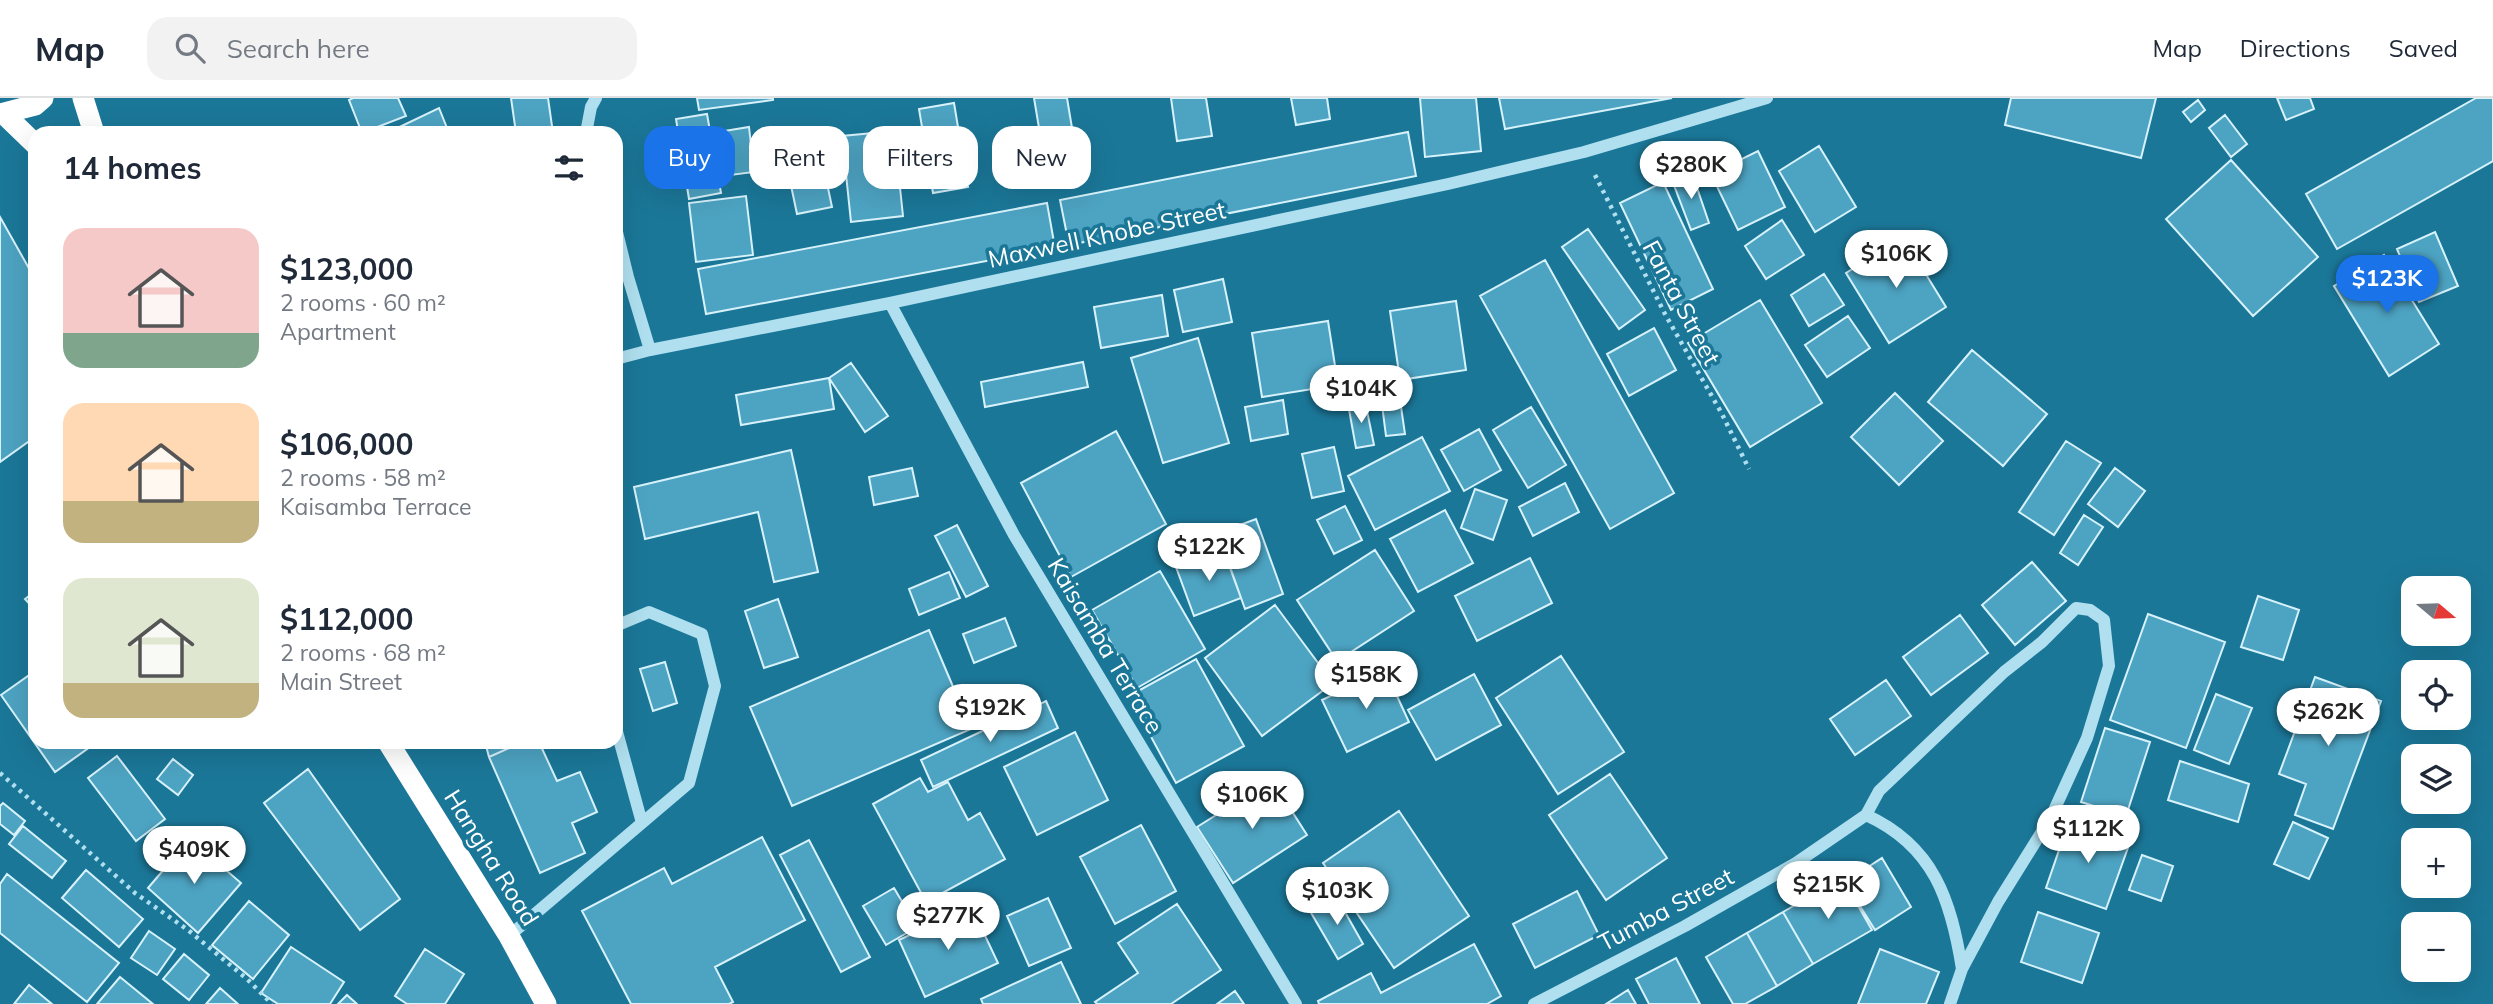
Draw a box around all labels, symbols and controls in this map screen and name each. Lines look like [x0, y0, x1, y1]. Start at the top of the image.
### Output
search box [147, 17, 637, 80]
text: Map [35, 28, 105, 69]
icon: search [171, 29, 209, 67]
text: Search here [227, 32, 370, 65]
text: Map [2152, 33, 2202, 63]
text: Directions [2240, 33, 2351, 63]
text: Saved [2389, 33, 2458, 63]
chip: Buy [644, 126, 735, 189]
chip: Rent [749, 126, 849, 189]
chip: Filters [863, 126, 978, 189]
chip: New [992, 126, 1091, 189]
pin: $280K [1642, 141, 1740, 201]
text: 14 homes [63, 149, 202, 187]
icon: filters [550, 149, 588, 187]
text: $280K [1656, 149, 1726, 178]
street label: Maxwell Khobe Street [985, 194, 1228, 274]
pin: $106K [1847, 230, 1945, 290]
street label: Fanta Street [1637, 235, 1727, 370]
text: $106K [1861, 238, 1931, 267]
text: $123,000 [280, 250, 413, 288]
icon: home [119, 256, 203, 340]
pin: $123K [2338, 256, 2436, 315]
text: $123K [2352, 263, 2422, 292]
text: 2 rooms · 60 m² [280, 288, 446, 317]
text: Apartment [280, 317, 396, 346]
pin: $104K [1312, 366, 1410, 425]
text: $104K [1326, 373, 1396, 402]
text: $106,000 [280, 425, 413, 463]
icon: home [119, 431, 203, 515]
text: 2 rooms · 58 m² [280, 463, 446, 492]
text: Kaisamba Terrace [280, 492, 472, 521]
pin: $122K [1160, 524, 1258, 583]
text: $122K [1174, 531, 1244, 560]
street label: Kaisamba Terrace [1042, 552, 1170, 739]
north arrow [2401, 576, 2471, 646]
map controls [2401, 576, 2471, 982]
text: $112,000 [280, 600, 413, 638]
icon: home [119, 606, 203, 690]
text: 2 rooms · 68 m² [280, 638, 446, 667]
pin: $158K [1317, 652, 1415, 711]
text: $158K [1331, 659, 1401, 688]
button: locate [2401, 660, 2471, 730]
text: Main Street [280, 667, 402, 696]
pin: $192K [941, 684, 1039, 744]
pin: $262K [2279, 688, 2377, 748]
text: $192K [955, 692, 1025, 721]
text: $262K [2293, 696, 2363, 725]
button: layers [2401, 744, 2471, 814]
pin: $106K [1203, 772, 1301, 831]
text: $106K [1217, 779, 1287, 808]
street label: Hangha Road [438, 784, 546, 931]
pin: $112K [2039, 806, 2137, 865]
text: $112K [2053, 813, 2123, 842]
pin: $409K [145, 826, 243, 886]
button: + [2401, 828, 2471, 898]
text: $409K [159, 834, 229, 863]
street label: Tumba Street [1593, 861, 1738, 957]
pin: $215K [1779, 862, 1877, 921]
pin: $103K [1288, 868, 1386, 927]
text: $215K [1793, 869, 1863, 898]
text: $103K [1302, 875, 1372, 904]
pin: $277K [899, 892, 997, 952]
text: $277K [913, 900, 983, 929]
button: − [2401, 912, 2471, 982]

